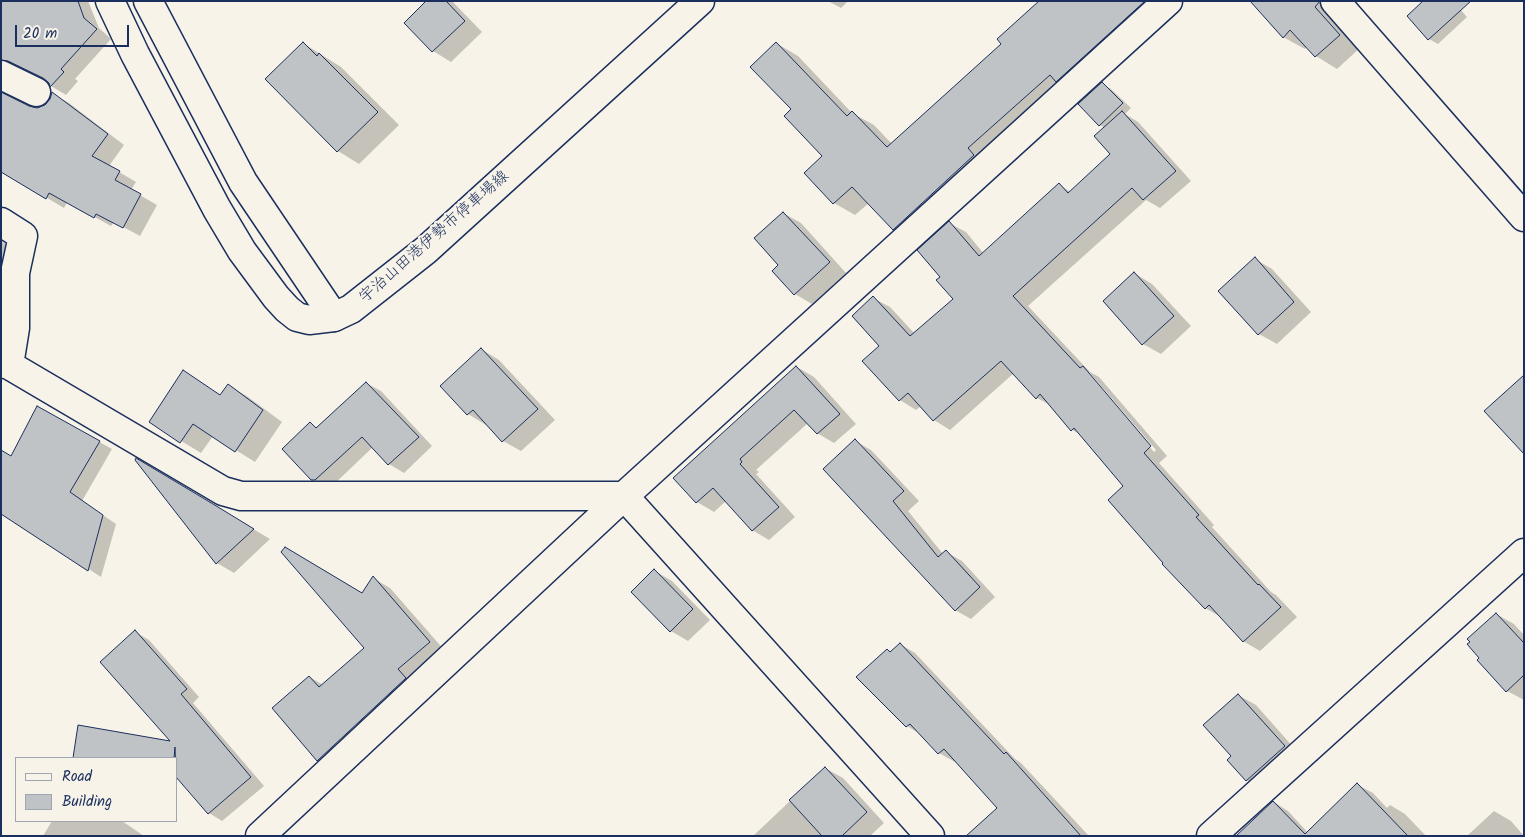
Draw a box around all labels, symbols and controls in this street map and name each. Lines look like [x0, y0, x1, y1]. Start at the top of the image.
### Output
scale bar [18, 15, 131, 47]
text: 20 m [23, 22, 57, 46]
street label: 宇治山田港伊勢市停車場線 [356, 168, 514, 308]
legend [15, 757, 178, 822]
text: Road [62, 765, 92, 789]
text: Building [62, 790, 112, 814]

